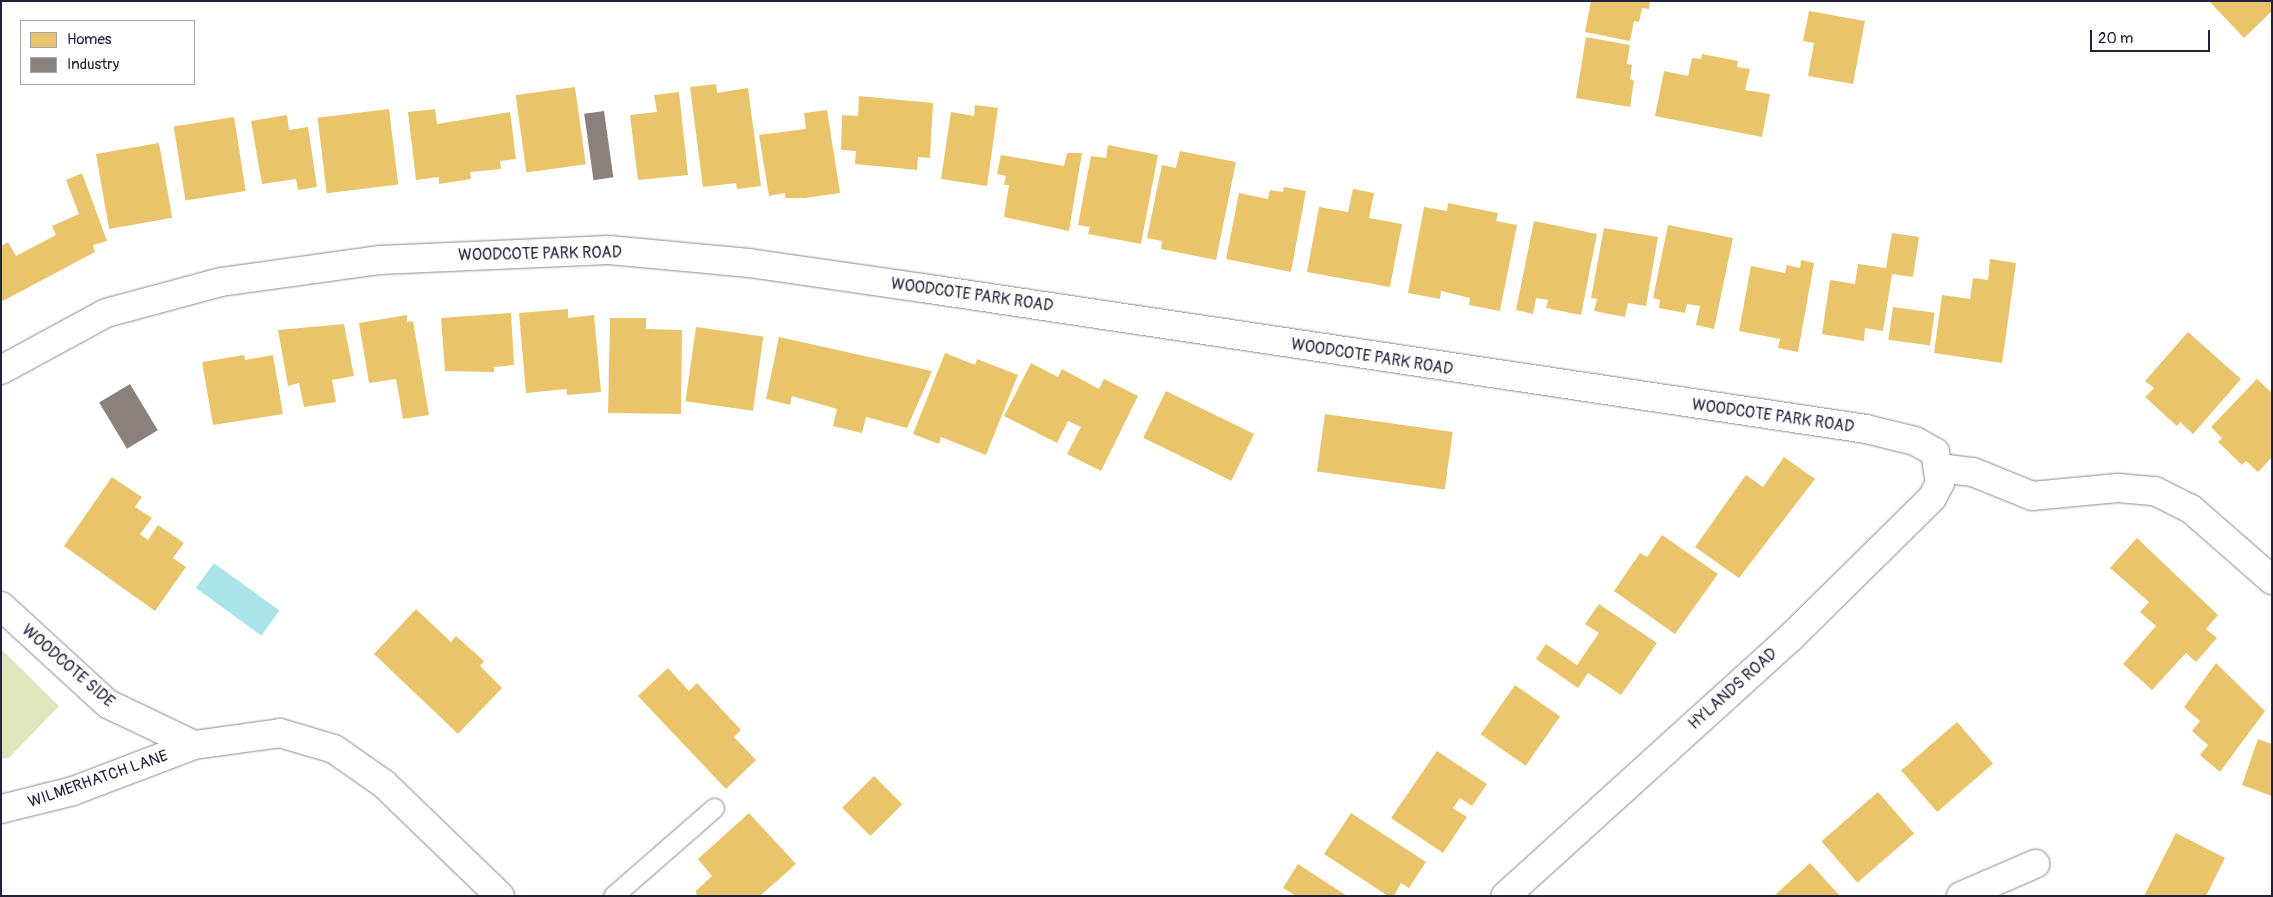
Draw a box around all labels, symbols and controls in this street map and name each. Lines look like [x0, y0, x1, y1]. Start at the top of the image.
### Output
legend [20, 20, 195, 85]
scale bar [2093, 20, 2213, 52]
text: 20 m [2098, 29, 2133, 48]
text: Homes [67, 30, 112, 49]
text: Industry [67, 55, 119, 74]
street label: WOODCOTE PARK ROAD [458, 243, 622, 265]
street label: WOODCOTE PARK ROAD [890, 274, 1054, 316]
street label: WOODCOTE PARK ROAD [1290, 335, 1454, 379]
street label: WOODCOTE PARK ROAD [1691, 395, 1855, 437]
street label: WOODCOTE SIDE [18, 621, 118, 711]
street label: HYLANDS ROAD [1685, 644, 1781, 734]
street label: WILMERHATCH LANE [26, 746, 170, 812]

